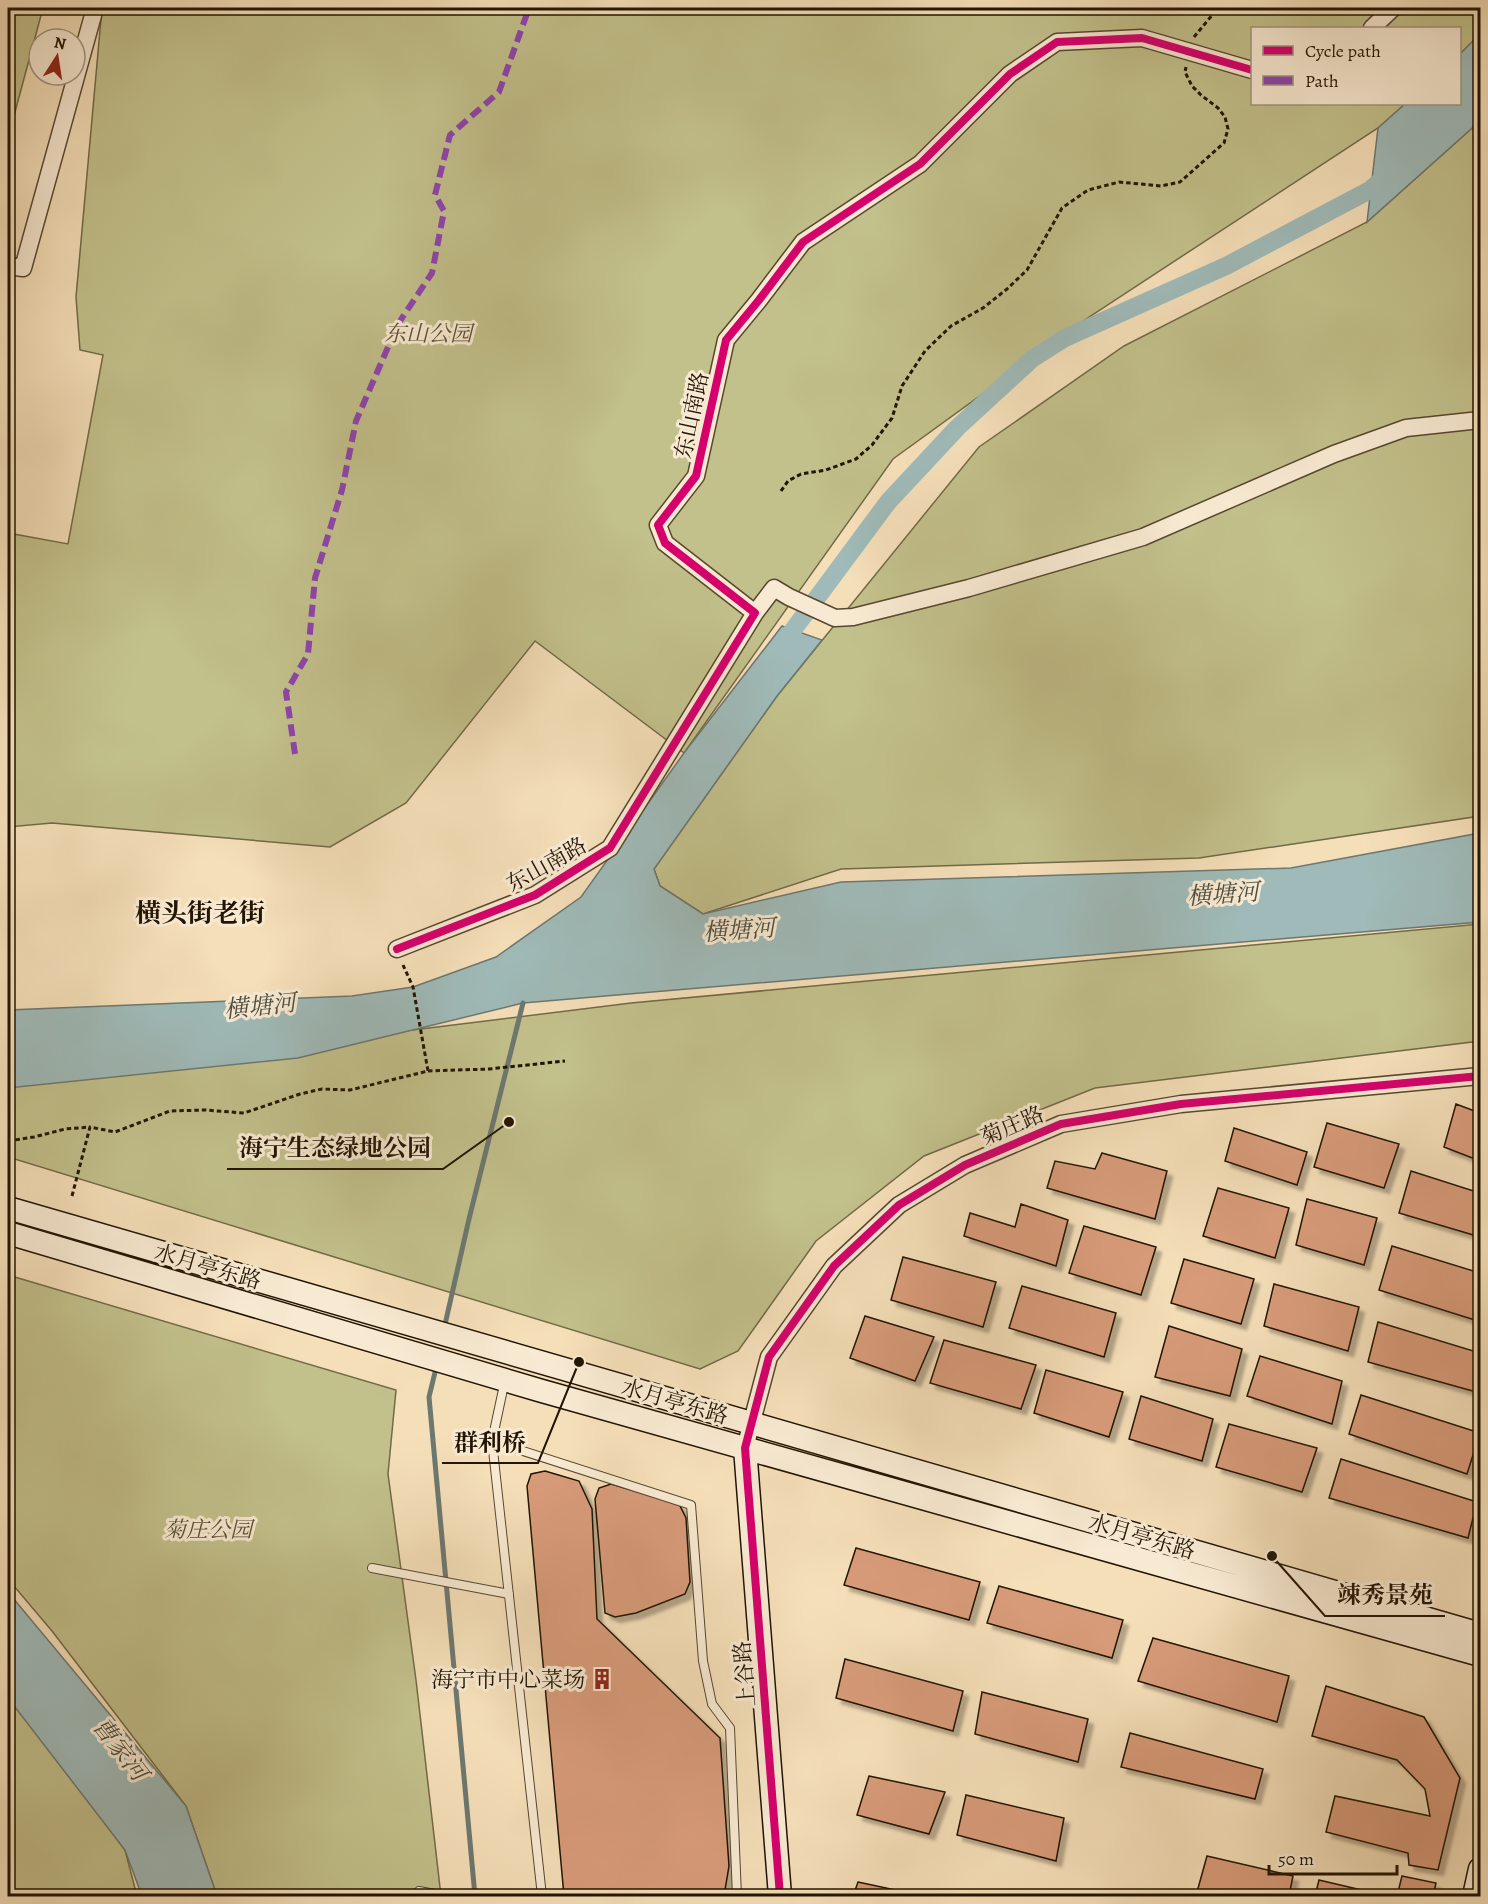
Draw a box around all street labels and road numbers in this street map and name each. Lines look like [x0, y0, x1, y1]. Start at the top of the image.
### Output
street label: 东山南路 [668, 369, 716, 461]
street label: 东山南路 [501, 830, 592, 899]
street label: 菊庄路 [976, 1099, 1049, 1153]
street label: 水月亭东路 [151, 1237, 265, 1297]
street label: 水月亭东路 [618, 1372, 732, 1432]
street label: 水月亭东路 [1085, 1507, 1199, 1567]
street label: 上谷路 [727, 1640, 763, 1708]

